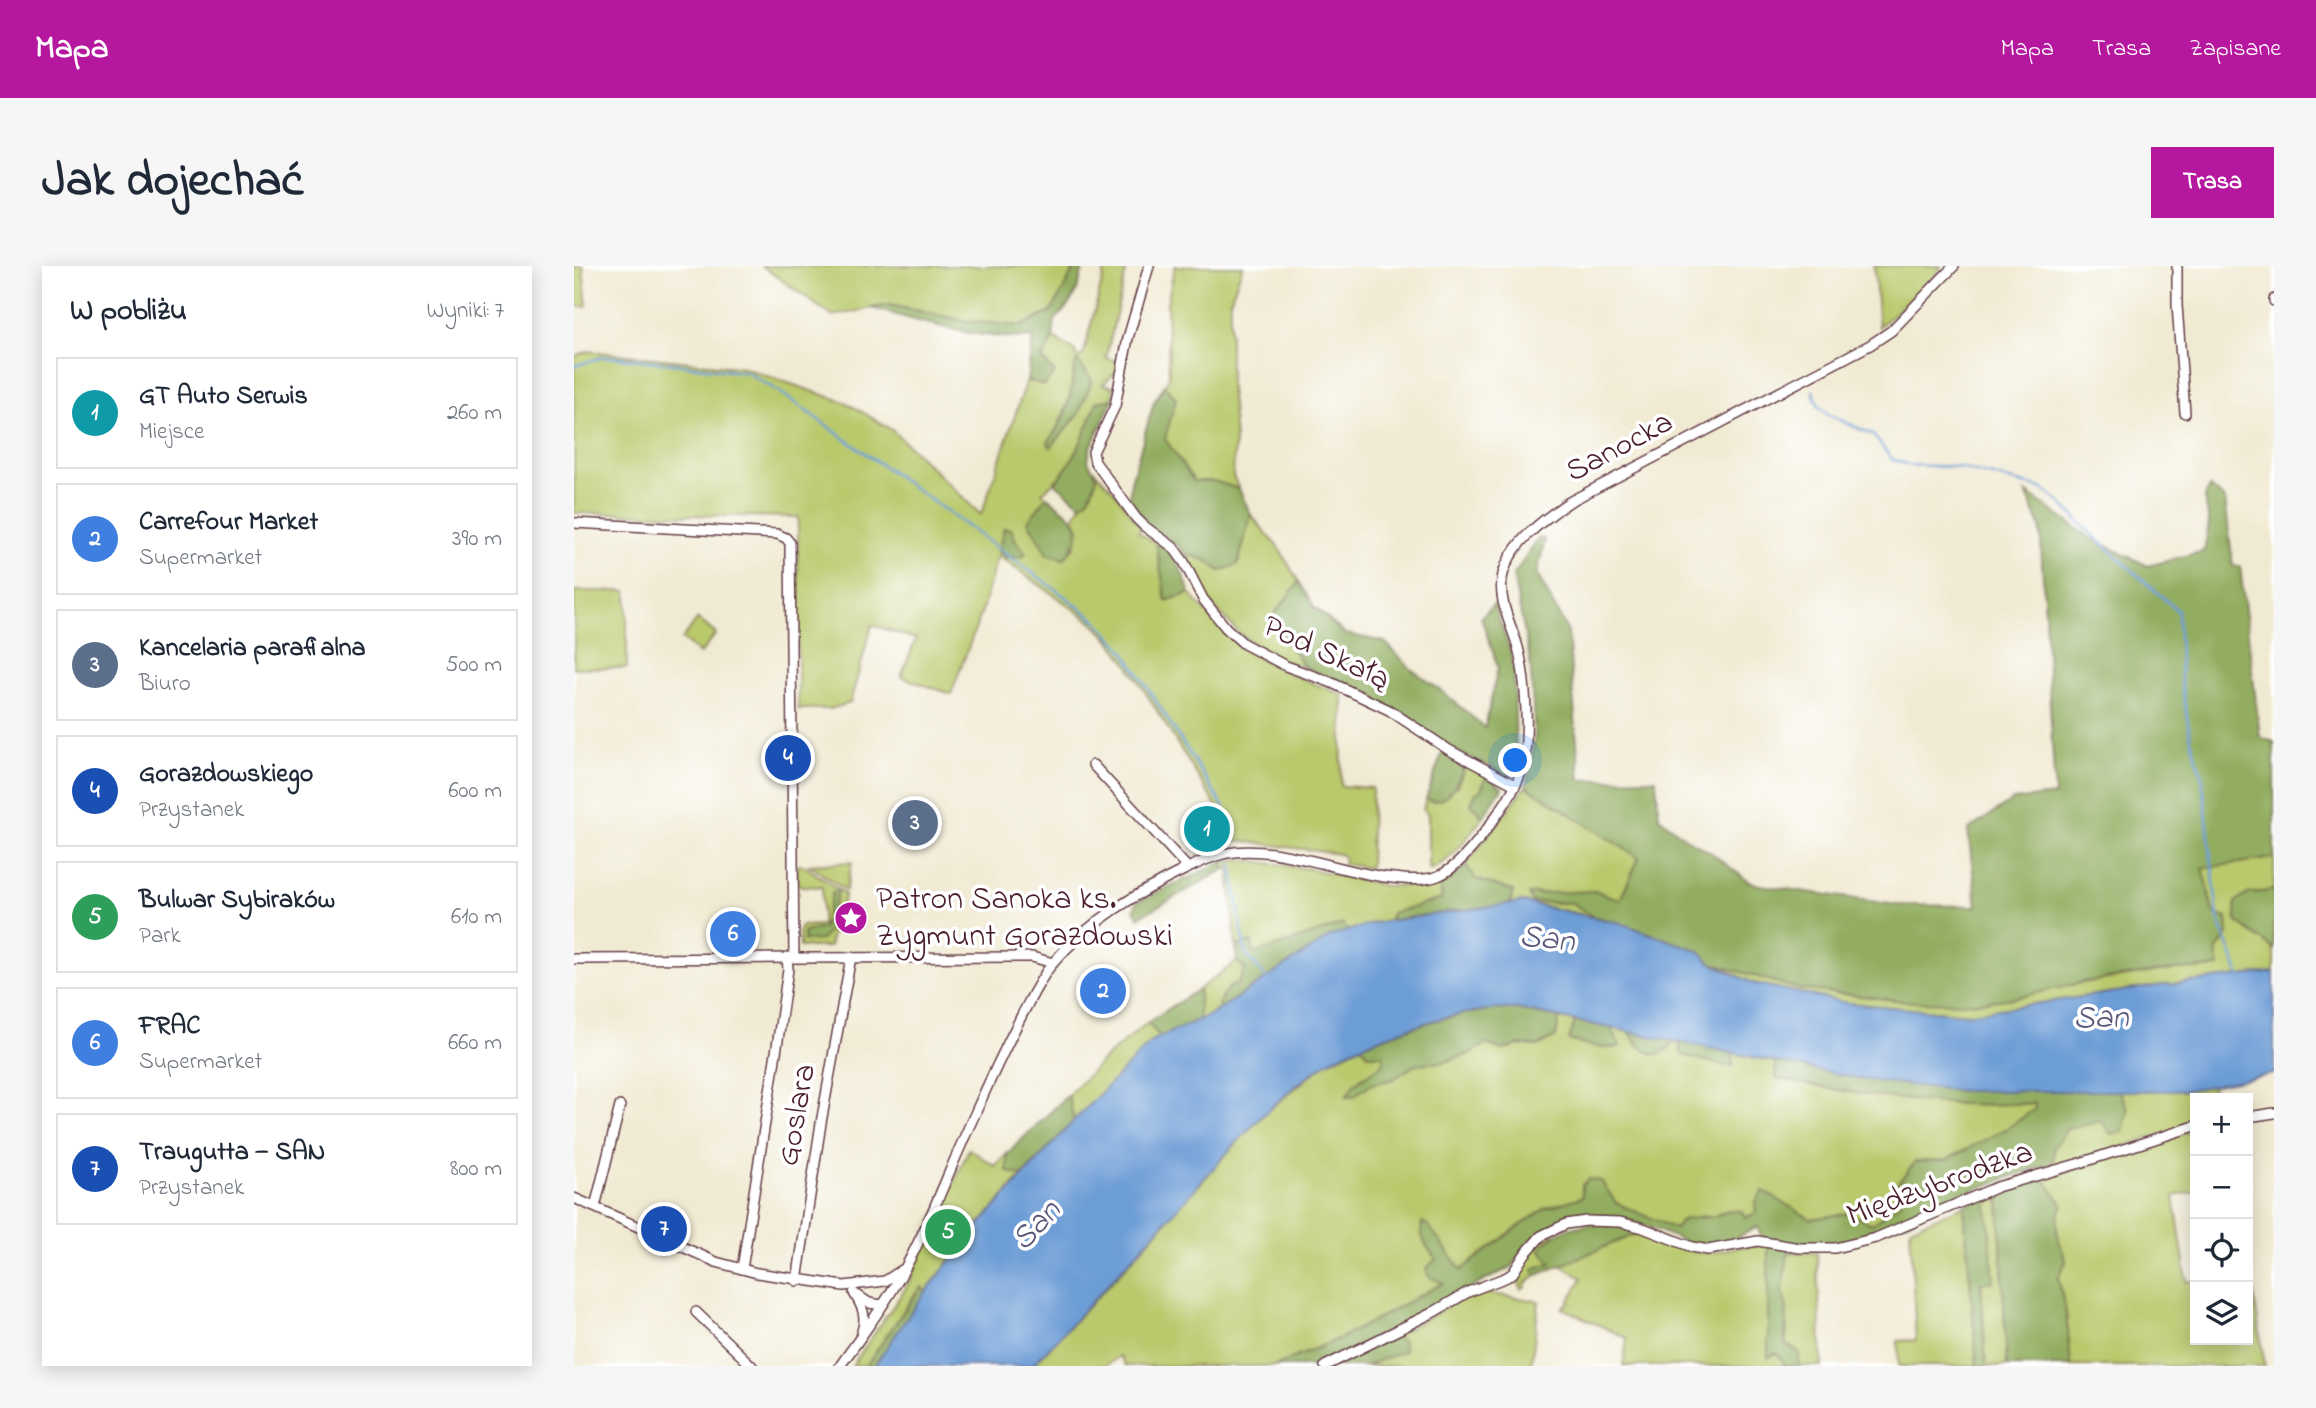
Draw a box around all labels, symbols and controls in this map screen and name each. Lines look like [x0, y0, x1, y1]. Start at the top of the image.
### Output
text: Mapa [35, 25, 109, 73]
text: Mapa [2000, 32, 2054, 67]
text: Trasa [2092, 32, 2151, 67]
text: Zapisane [2189, 32, 2281, 67]
text: Jak dojechać [42, 146, 303, 218]
button: Trasa [2151, 147, 2274, 218]
text: W pobliżu [70, 290, 187, 334]
text: Wyniki: 7 [427, 295, 504, 328]
text: GT Auto Serwis [139, 378, 308, 416]
text: 1 [91, 397, 99, 430]
text: 260 m [447, 397, 502, 430]
street label: Sanocka [1558, 400, 1682, 496]
text: Miejsce [139, 416, 204, 449]
text: Carrefour Market [139, 504, 318, 542]
text: 2 [89, 523, 101, 556]
text: 390 m [452, 523, 502, 556]
text: Supermarket [139, 542, 262, 575]
street label: Pod Skałą [1255, 604, 1398, 704]
text: Kancelaria parafialna [139, 630, 366, 668]
text: 3 [90, 649, 100, 682]
text: 500 m [445, 649, 502, 682]
text: Biuro [139, 668, 191, 701]
pin: 4 [765, 732, 811, 784]
your location [1498, 743, 1532, 777]
text: Gorazdowskiego [139, 756, 313, 794]
text: 4 [90, 775, 100, 808]
text: 600 m [448, 775, 502, 808]
text: Przystanek [139, 794, 244, 827]
pin: 3 [892, 797, 938, 849]
pin: 1 [1184, 803, 1230, 855]
place label: Patron Sanoka ks. Zygmunt Gorazdowski [876, 877, 1173, 961]
text: Bulwar Sybiraków [139, 882, 335, 920]
place icon: Patron Sanoka ks. Zygmunt Gorazdowski [832, 899, 870, 937]
text: 5 [88, 901, 102, 934]
text: 610 m [451, 901, 502, 934]
pin: 6 [710, 908, 756, 960]
water label: San [1517, 913, 1579, 967]
text: Park [139, 920, 181, 953]
pin: 2 [1080, 965, 1126, 1017]
water label: San [2073, 994, 2131, 1043]
text: FRAC [139, 1008, 201, 1046]
text: 6 [90, 1027, 100, 1060]
text: 660 m [448, 1027, 502, 1060]
text: Supermarket [139, 1046, 262, 1079]
street label: Goslara [766, 1060, 830, 1170]
map controls [2190, 1093, 2253, 1345]
button: + [2190, 1093, 2253, 1156]
street label: Międzybrodzka [1840, 1130, 2040, 1240]
text: Traugutta — SAN [139, 1134, 325, 1172]
text: 7 [90, 1153, 100, 1186]
text: 800 m [450, 1153, 502, 1186]
button: − [2190, 1156, 2253, 1219]
text: Przystanek [139, 1172, 244, 1205]
water label: San [1001, 1188, 1075, 1263]
pin: 7 [641, 1203, 687, 1255]
pin: 5 [925, 1206, 971, 1258]
button: locate [2190, 1219, 2253, 1282]
button: layers [2190, 1282, 2253, 1345]

